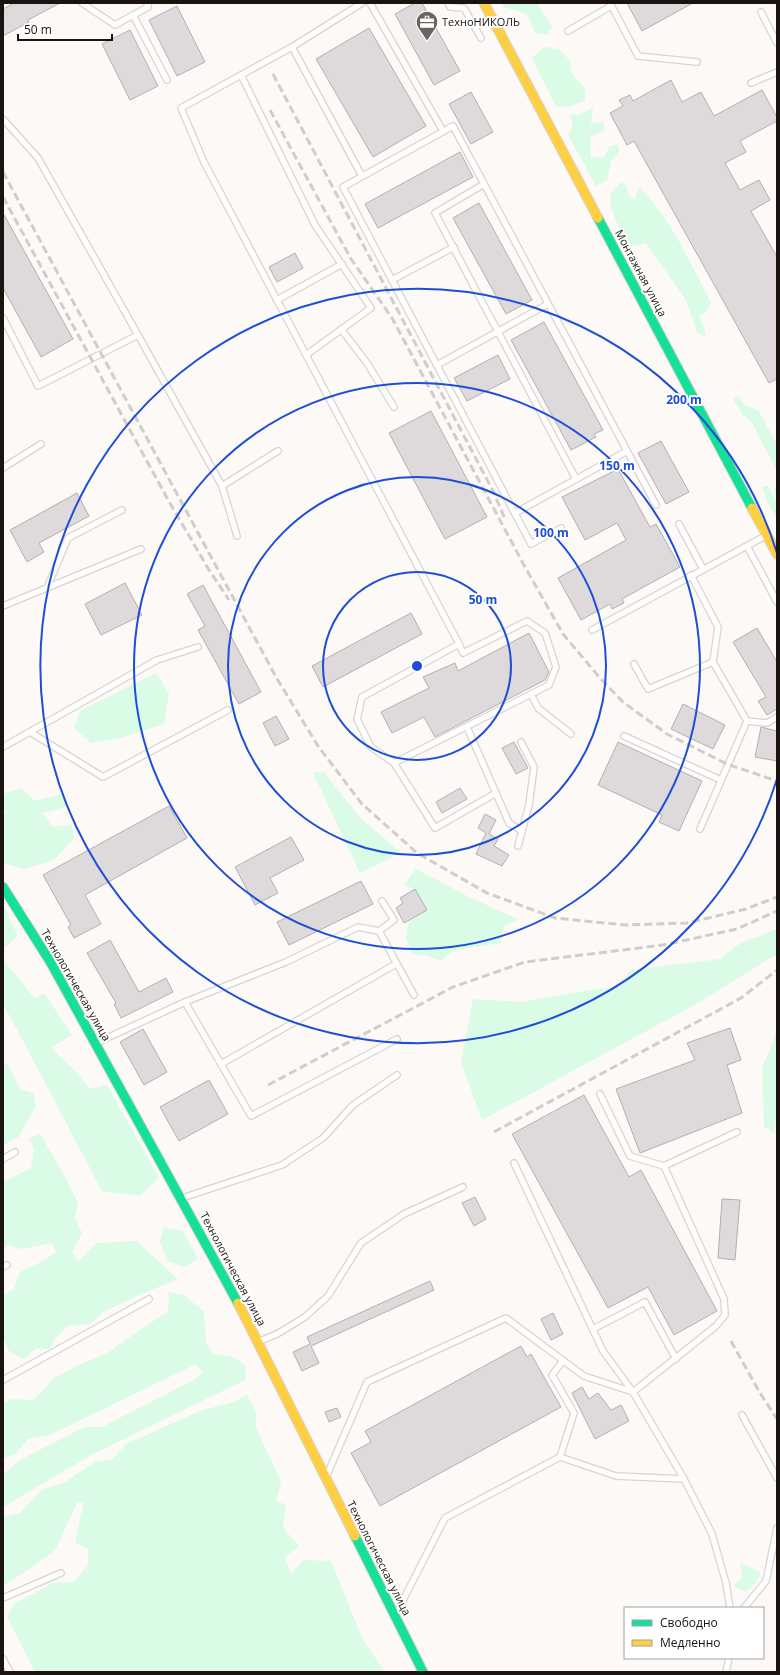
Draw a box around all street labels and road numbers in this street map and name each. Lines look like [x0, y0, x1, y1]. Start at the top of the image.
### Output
street label: Монтажная улица [612, 227, 671, 319]
street label: Технологическая улица [38, 926, 115, 1043]
street label: Технологическая улица [197, 1209, 270, 1328]
street label: Технологическая улица [344, 1498, 415, 1618]

